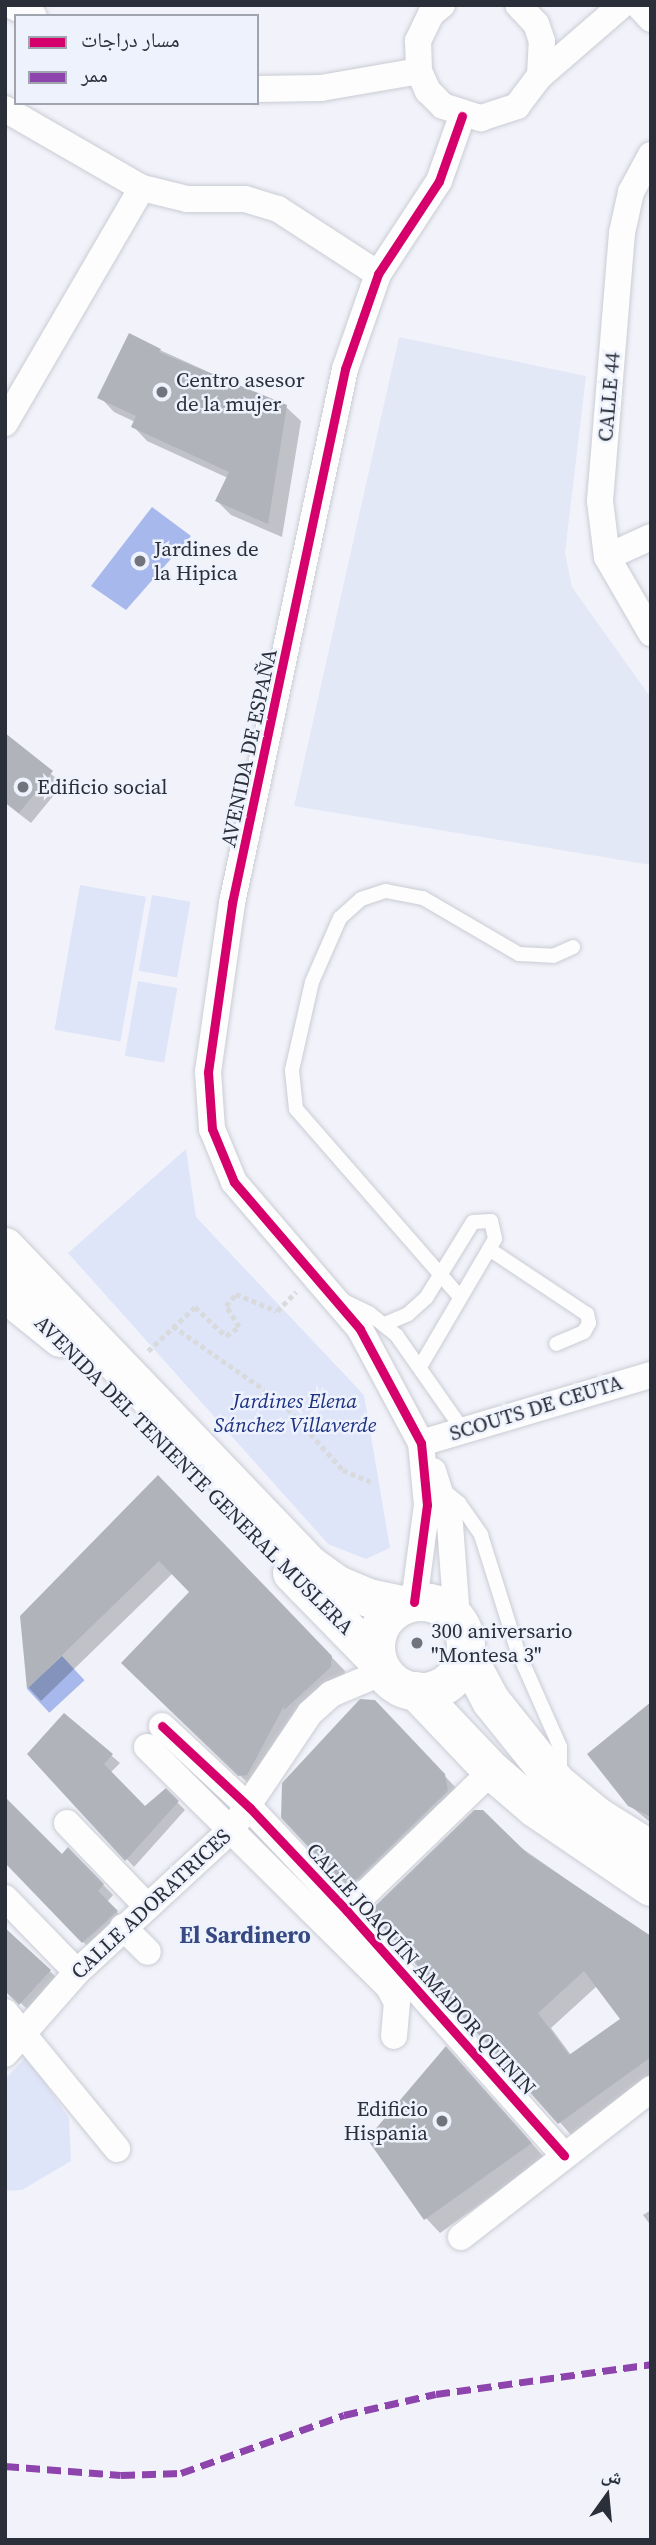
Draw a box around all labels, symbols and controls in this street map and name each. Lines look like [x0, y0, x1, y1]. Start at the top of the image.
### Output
legend [14, 14, 259, 105]
text: مسار دراجات [81, 25, 180, 54]
text: ممر [81, 60, 108, 89]
street label: CALLE 44 [593, 351, 625, 443]
place label: Centro asesor de la mujer [176, 367, 305, 417]
marker: Centro asesor de la mujer [154, 384, 170, 400]
place label: Jardines de la Hipica [154, 536, 259, 586]
marker: Jardines de la Hipica [132, 553, 148, 569]
street label: AVENIDA DE ESPAÑA [216, 647, 282, 849]
place label: Edificio social [37, 774, 168, 800]
marker: Edificio social [15, 779, 31, 795]
street label: AVENIDA DEL TENIENTE GENERAL MUSLERA [29, 1310, 359, 1640]
street label: SCOUTS DE CEUTA [447, 1370, 625, 1446]
park label: Jardines Elena Sánchez Villaverde [214, 1388, 376, 1438]
place label: 300 aniversario "Montesa 3" [431, 1618, 573, 1668]
marker: 300 aniversario "Montesa 3" [409, 1635, 425, 1651]
street label: CALLE ADORATRICES [66, 1824, 236, 1984]
street label: CALLE JOAQUÍN AMADOR QUININ [301, 1838, 541, 2100]
district label: El Sardinero [179, 1921, 311, 1949]
place label: Edificio Hispania [344, 2096, 428, 2146]
marker: Edificio Hispania [434, 2113, 450, 2129]
north arrow [572, 2461, 642, 2531]
text: ش [599, 2461, 626, 2491]

